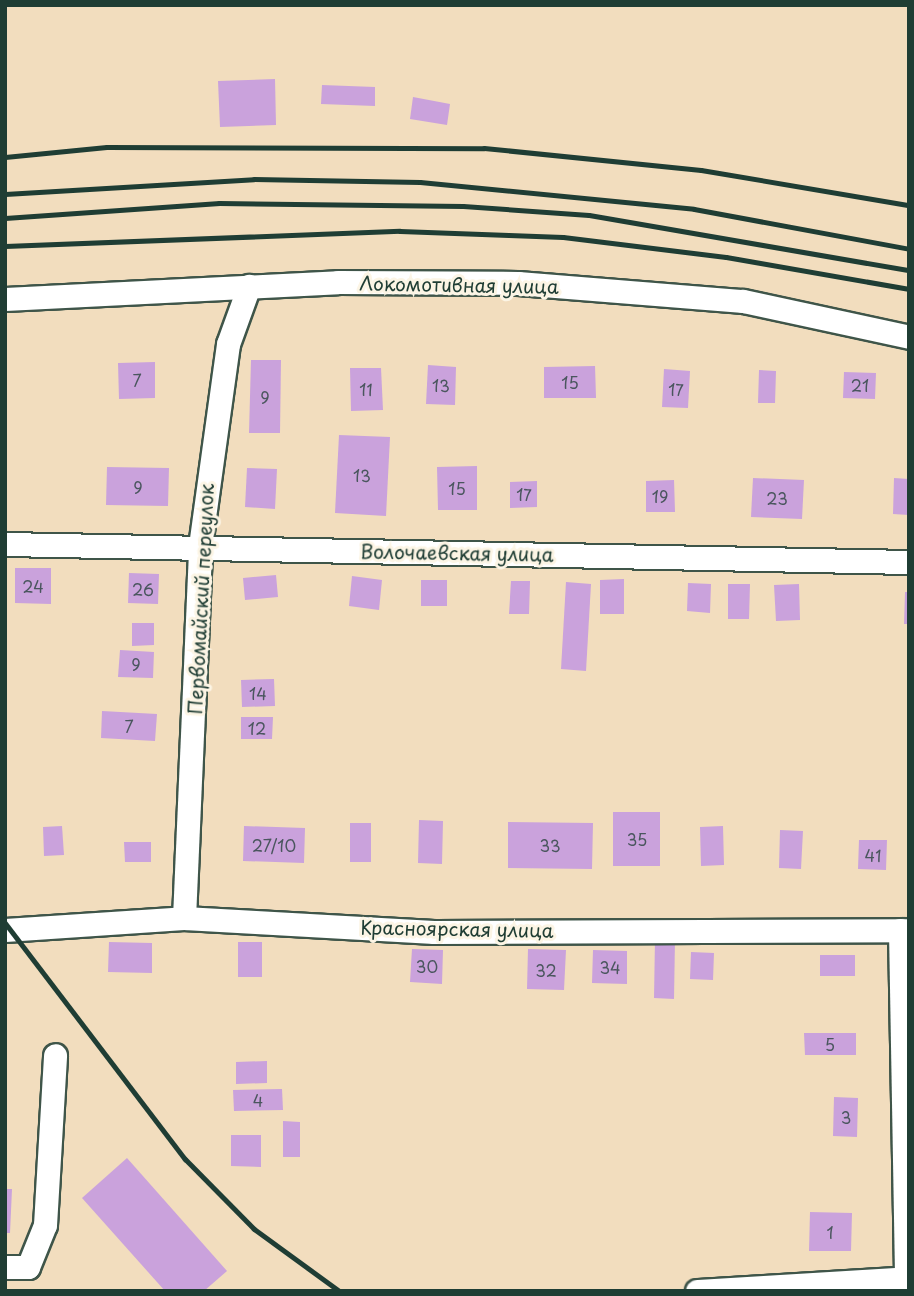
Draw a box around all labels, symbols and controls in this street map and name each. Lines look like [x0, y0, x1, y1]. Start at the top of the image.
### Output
street label: Локомотивная улица [359, 272, 559, 298]
house number: 7 [132, 370, 142, 390]
house number: 15 [561, 372, 579, 392]
house number: 13 [432, 375, 450, 395]
house number: 21 [851, 375, 869, 395]
house number: 11 [359, 379, 373, 399]
house number: 17 [668, 379, 684, 399]
house number: 9 [260, 387, 270, 407]
house number: 13 [353, 465, 371, 485]
house number: 9 [133, 477, 143, 497]
house number: 15 [448, 478, 466, 498]
street label: Первомайский переулок [184, 483, 218, 715]
house number: 17 [516, 484, 532, 504]
house number: 19 [652, 486, 668, 506]
house number: 23 [766, 488, 788, 508]
street label: Волочаевская улица [360, 540, 554, 566]
house number: 24 [22, 576, 44, 596]
house number: 26 [132, 579, 154, 599]
house number: 9 [131, 654, 141, 674]
house number: 14 [249, 683, 267, 703]
house number: 7 [124, 716, 134, 736]
house number: 12 [248, 718, 266, 738]
house number: 35 [627, 829, 647, 849]
house number: 27/10 [252, 835, 296, 855]
house number: 33 [539, 835, 561, 855]
house number: 41 [865, 845, 881, 865]
street label: Красноярская улица [360, 916, 554, 942]
house number: 30 [416, 956, 438, 976]
house number: 34 [599, 957, 621, 977]
house number: 32 [535, 960, 557, 980]
house number: 5 [825, 1034, 835, 1054]
house number: 4 [253, 1090, 263, 1110]
house number: 3 [841, 1107, 851, 1127]
house number: 1 [826, 1222, 834, 1242]

